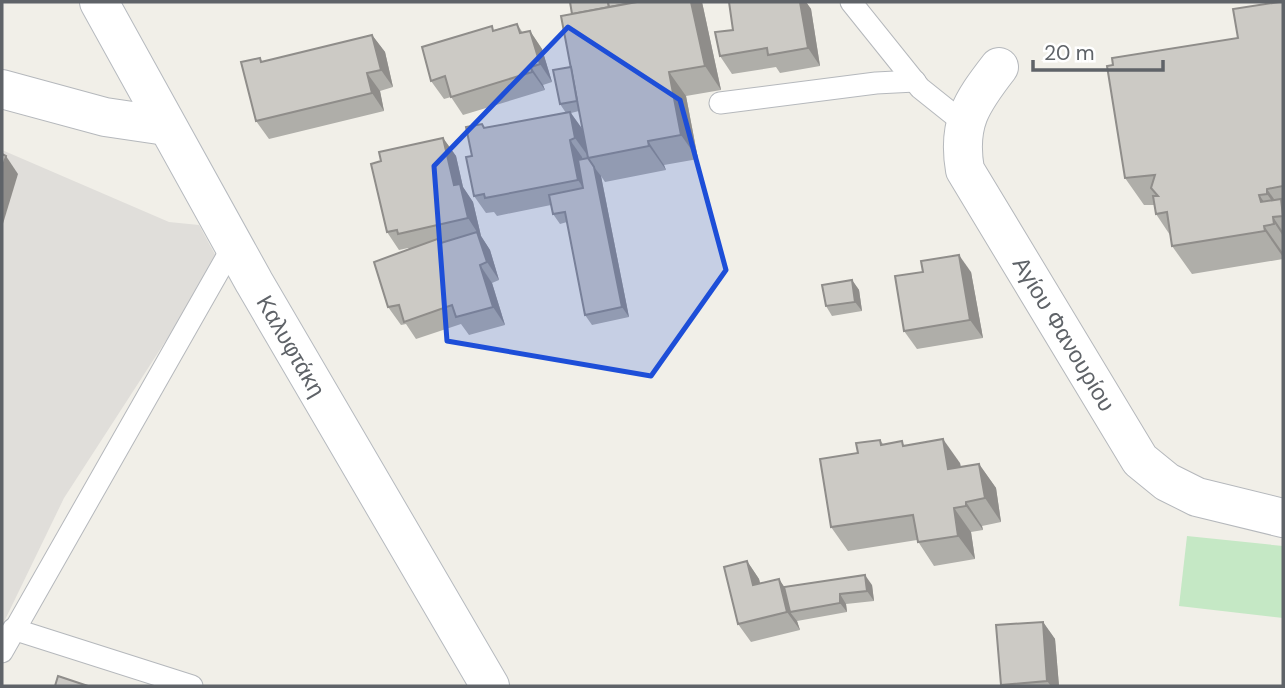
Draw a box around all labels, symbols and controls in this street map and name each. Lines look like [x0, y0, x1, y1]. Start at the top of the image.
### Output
scale bar [1033, 28, 1162, 72]
text: 20 m [1044, 39, 1095, 67]
street label: Αγίου Φανουρίου [1006, 251, 1122, 417]
street label: Καλυφτάκη [250, 290, 332, 402]

